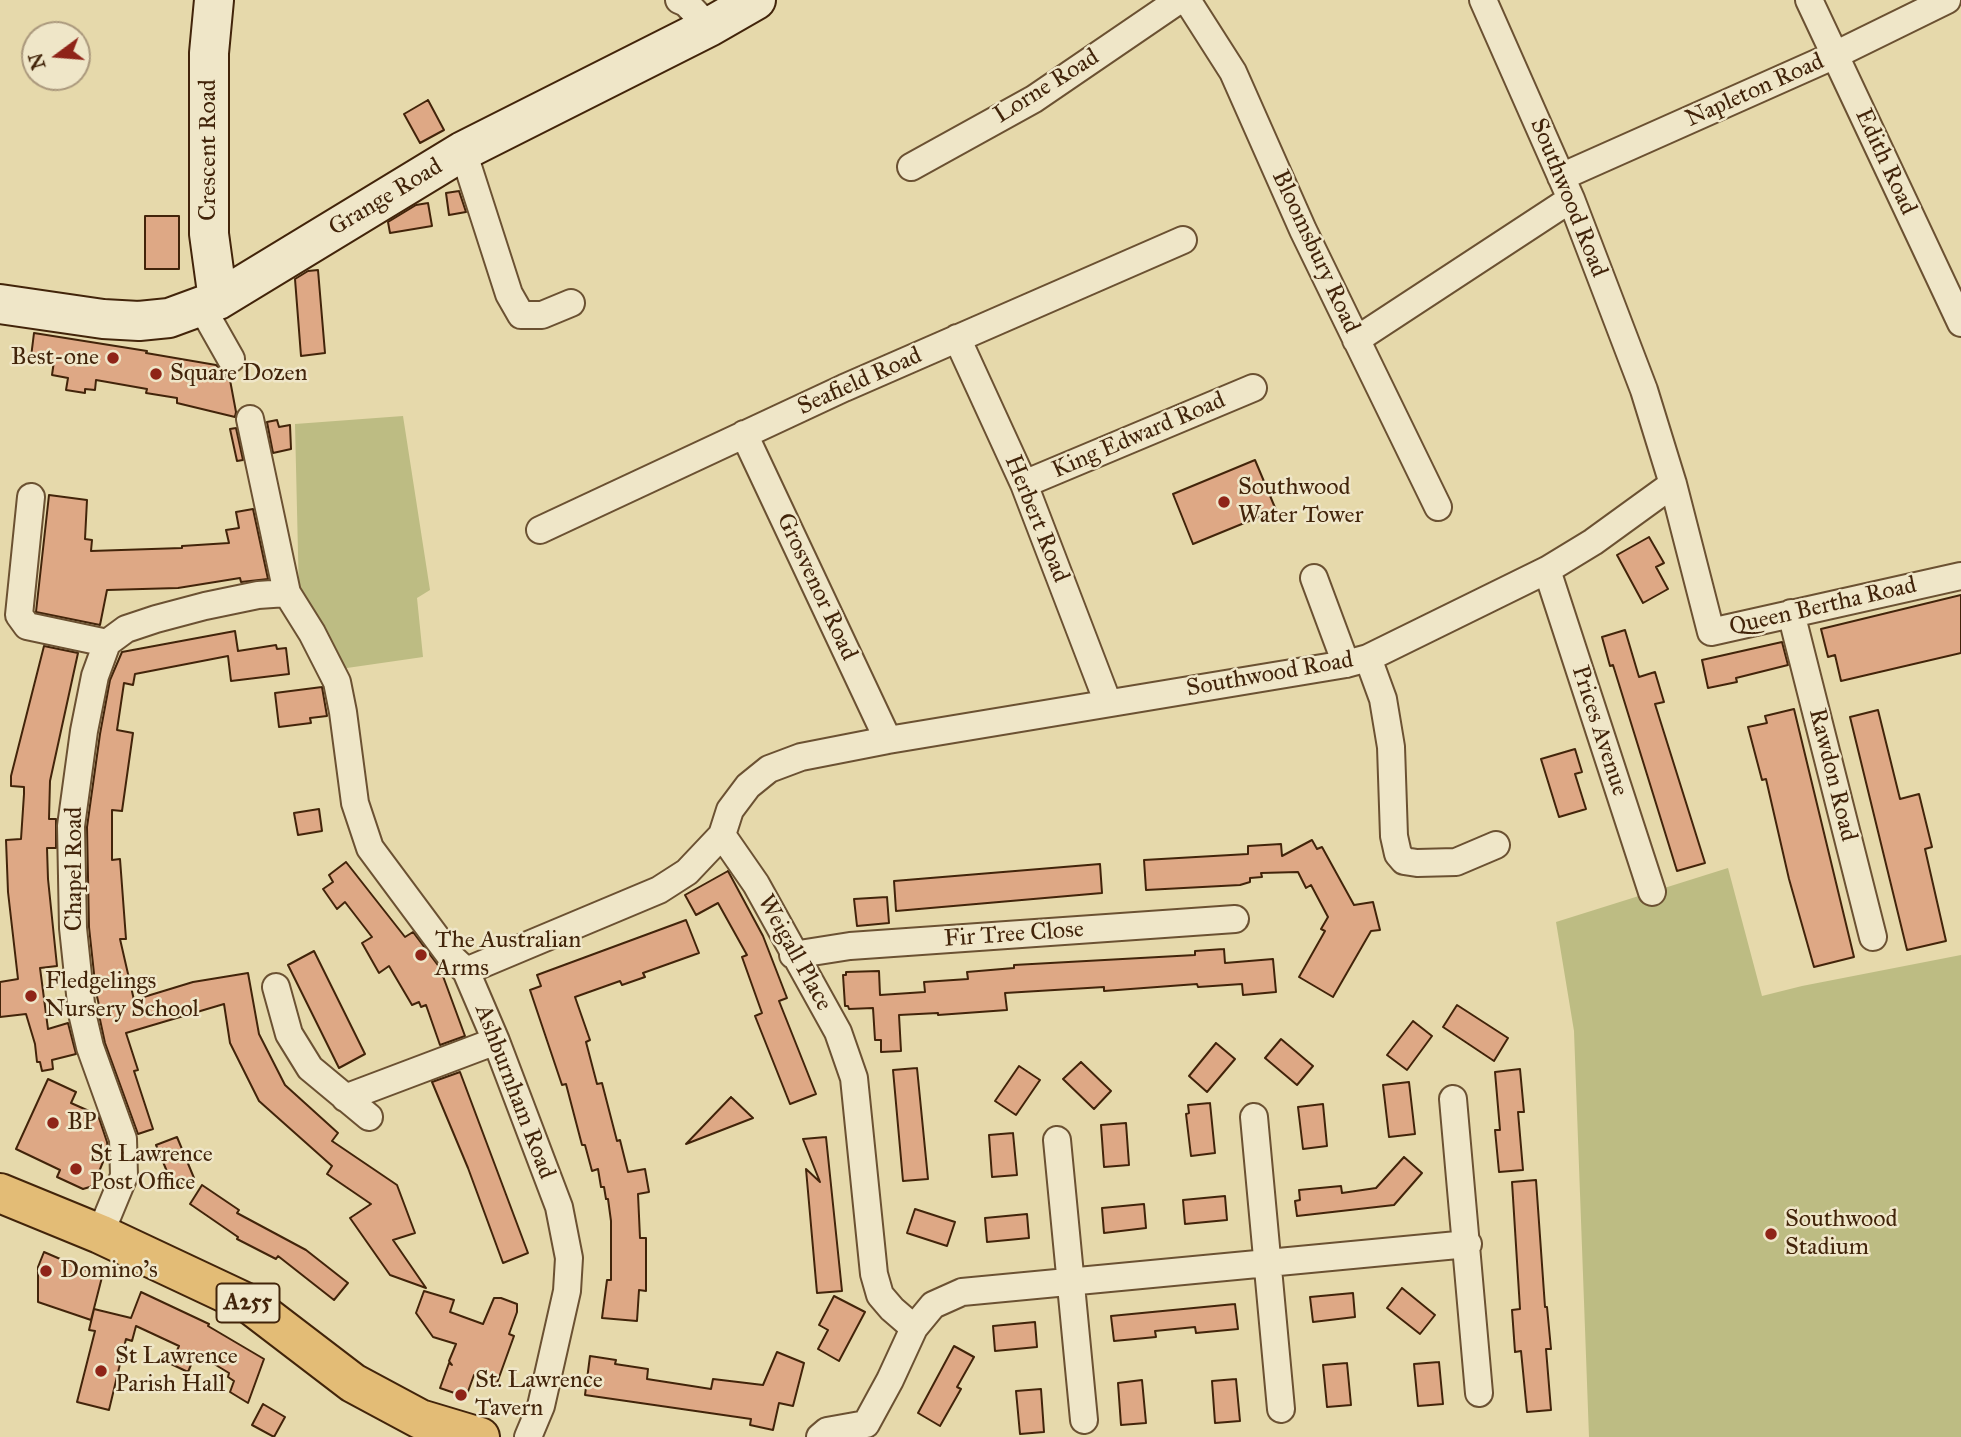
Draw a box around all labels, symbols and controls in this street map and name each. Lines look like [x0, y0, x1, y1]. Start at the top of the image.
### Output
north arrow [21, 21, 91, 91]
street label: Lorne Road [989, 43, 1105, 131]
street label: Napleton Road [1681, 48, 1829, 134]
text: N [24, 50, 51, 72]
street label: Crescent Road [195, 79, 223, 221]
street label: Edith Road [1848, 104, 1922, 220]
street label: Southwood Road [1523, 114, 1613, 282]
street label: Grange Road [324, 153, 448, 243]
street label: Bloomsbury Road [1265, 166, 1365, 338]
street label: Seafield Road [794, 342, 926, 422]
place label: Best-one [11, 344, 99, 372]
marker: Best-one [105, 350, 121, 366]
place label: Square Dozen [170, 360, 308, 388]
marker: Square Dozen [148, 366, 164, 382]
street label: King Edward Road [1048, 387, 1230, 485]
street label: Herbert Road [997, 451, 1075, 587]
place label: Southwood Water Tower [1238, 474, 1364, 530]
marker: Southwood Water Tower [1216, 494, 1232, 510]
street label: Grosvenor Road [769, 509, 863, 665]
street label: Queen Bertha Road [1727, 571, 1919, 643]
street label: Southwood Road [1184, 646, 1356, 704]
street label: Prices Avenue [1564, 662, 1634, 800]
street label: Rawdon Road [1802, 706, 1862, 844]
street label: Chapel Road [61, 807, 89, 931]
street label: Weigall Place [750, 890, 838, 1016]
street label: Fir Tree Close [943, 916, 1085, 954]
place label: The Australian Arms [435, 927, 581, 983]
marker: The Australian Arms [413, 947, 429, 963]
place label: Fledgelings Nursery School [45, 968, 199, 1024]
marker: Fledgelings Nursery School [23, 988, 39, 1004]
street label: Ashburnham Road [468, 1001, 560, 1183]
place label: BP [67, 1109, 96, 1137]
marker: BP [45, 1115, 61, 1131]
place label: St Lawrence Post Office [90, 1141, 213, 1197]
marker: St Lawrence Post Office [68, 1161, 84, 1177]
place label: Southwood Stadium [1785, 1206, 1898, 1262]
marker: Southwood Stadium [1763, 1226, 1779, 1242]
place label: Domino's [60, 1257, 158, 1285]
marker: Domino's [38, 1263, 54, 1279]
road number: A255 [216, 1284, 280, 1322]
place label: St Lawrence Parish Hall [115, 1343, 238, 1399]
marker: St Lawrence Parish Hall [93, 1363, 109, 1379]
place label: St. Lawrence Tavern [475, 1367, 603, 1423]
marker: St. Lawrence Tavern [453, 1387, 469, 1403]

